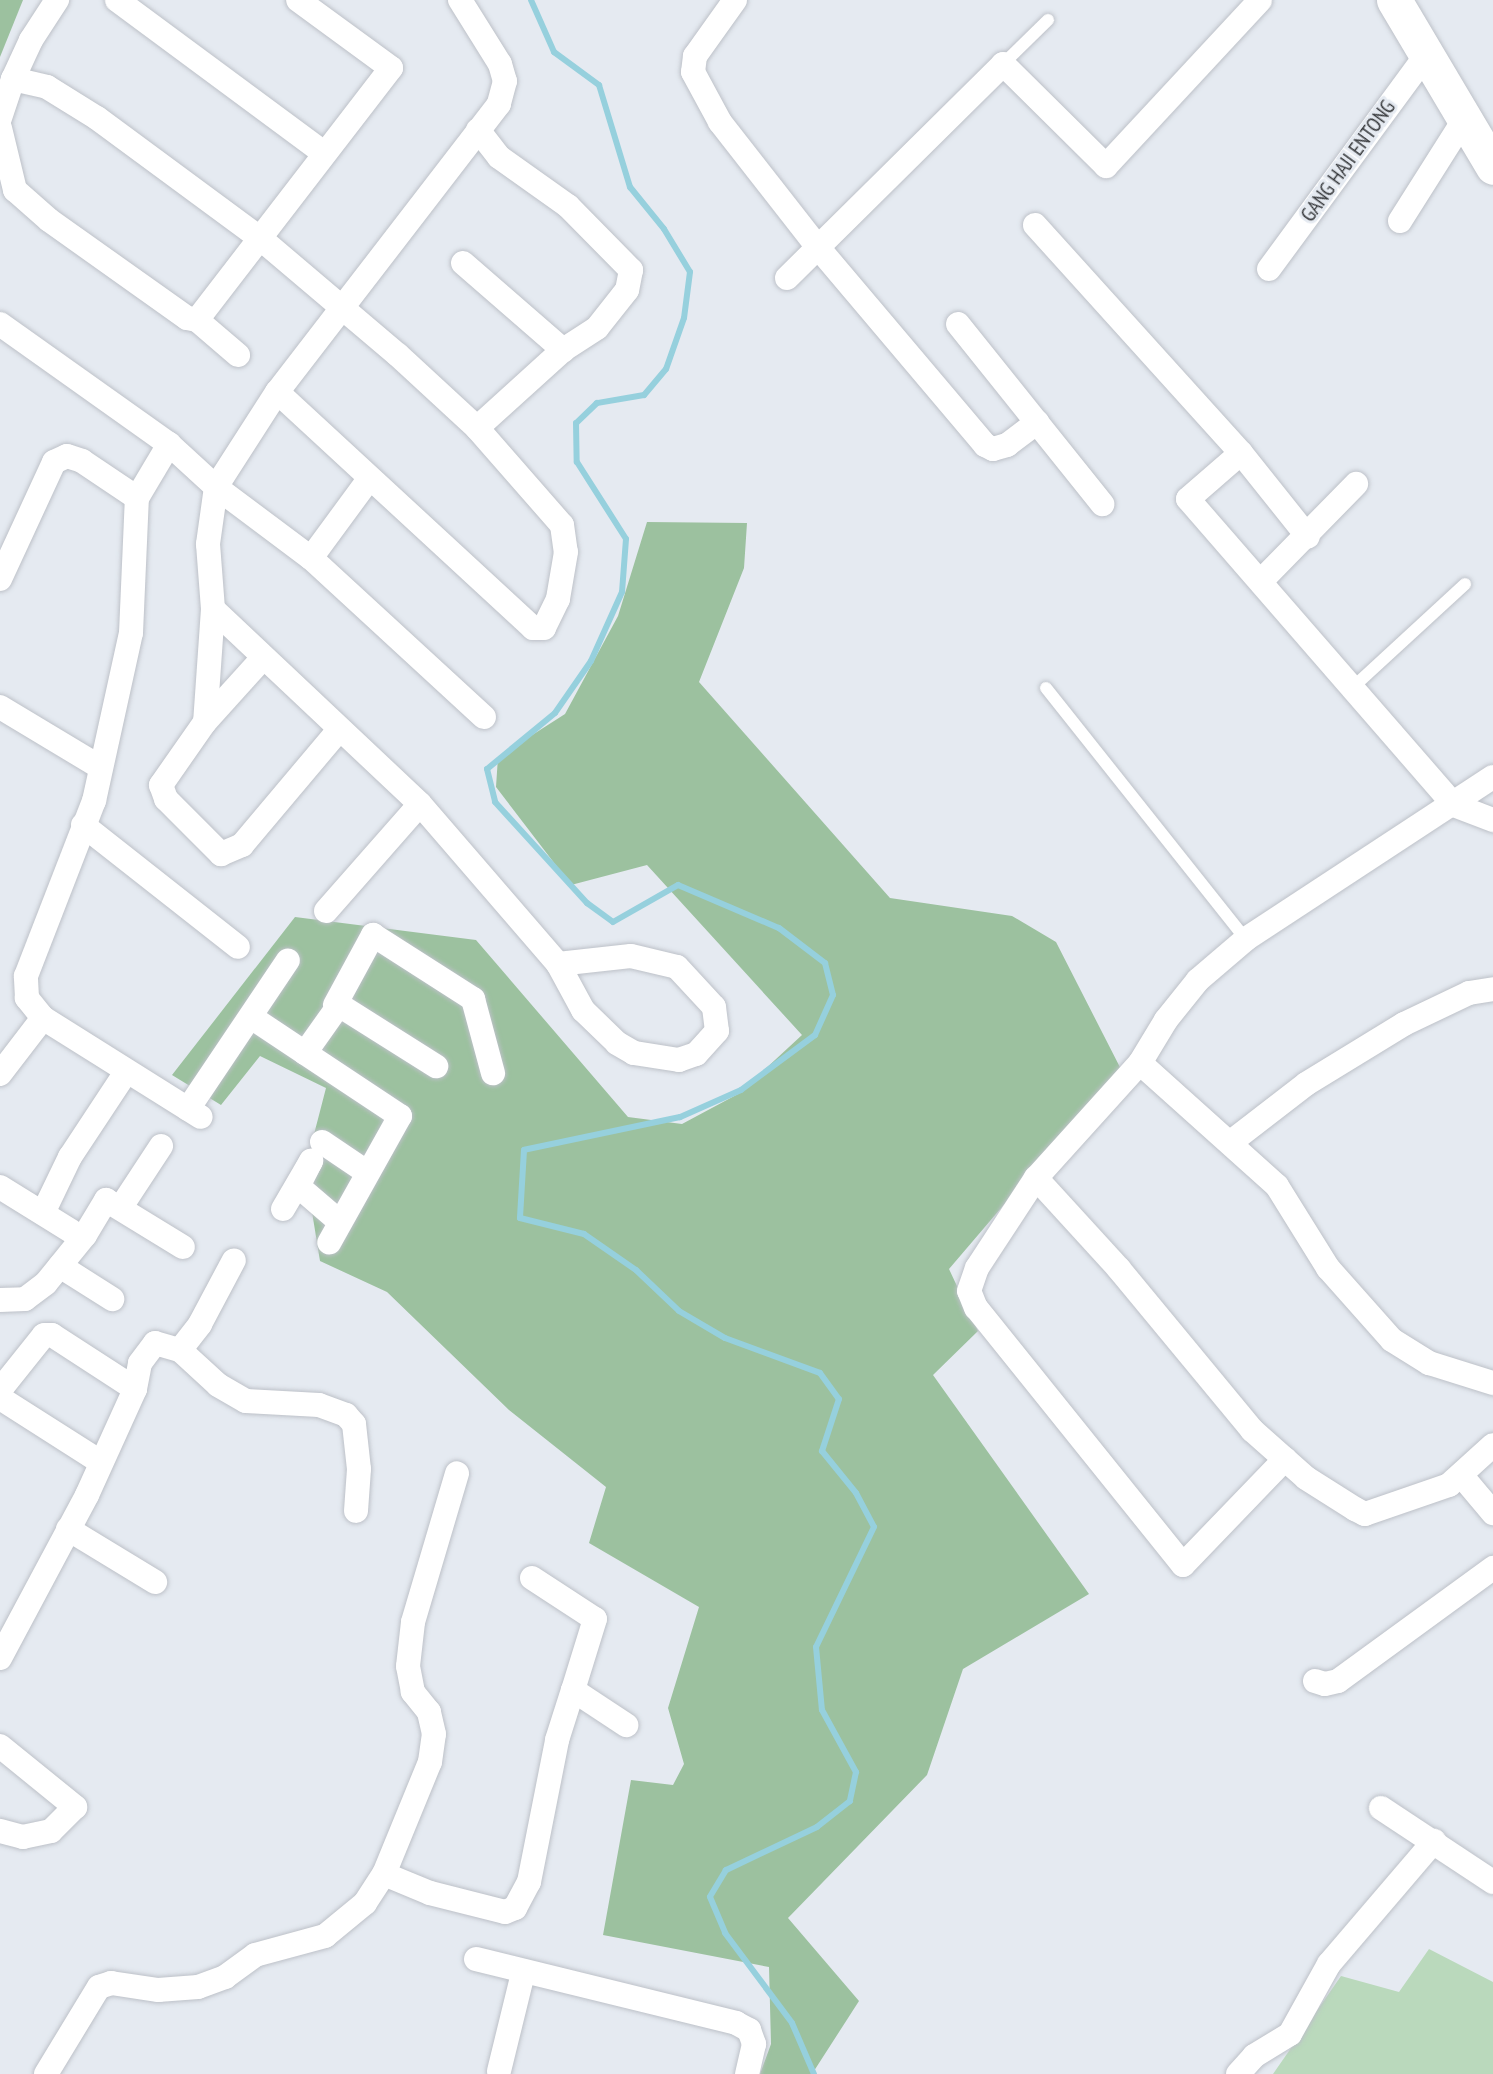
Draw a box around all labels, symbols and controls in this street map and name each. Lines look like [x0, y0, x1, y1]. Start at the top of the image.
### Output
street label: GANG HAJI ENTONG [1295, 95, 1401, 227]

